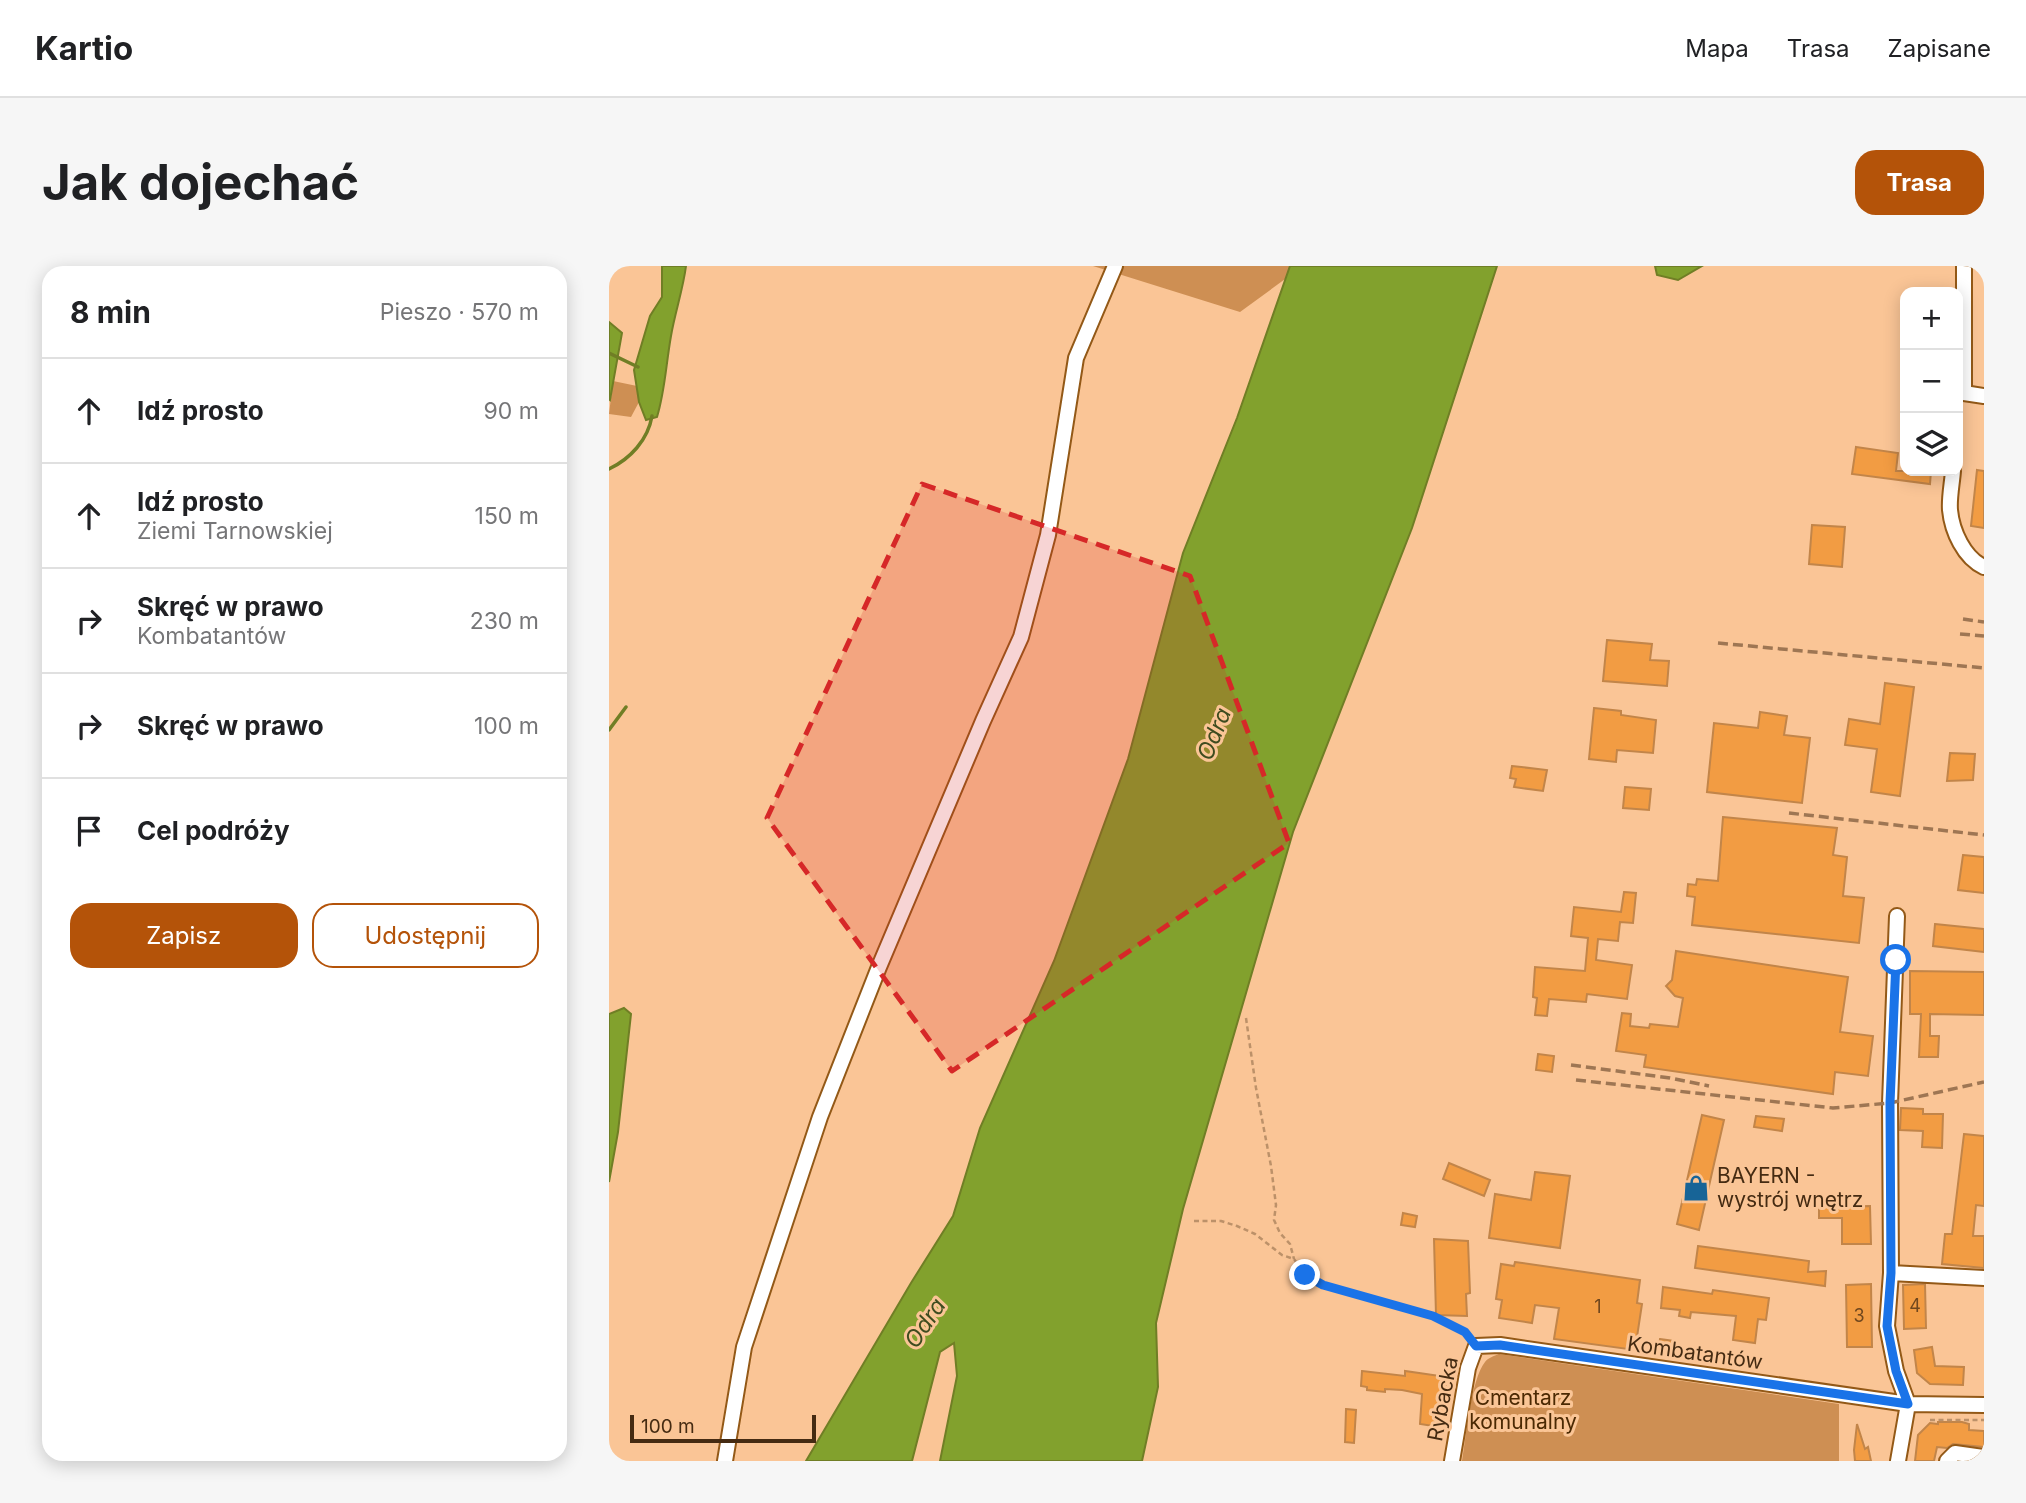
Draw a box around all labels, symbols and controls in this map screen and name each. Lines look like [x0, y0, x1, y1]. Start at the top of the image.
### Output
text: Kartio [35, 28, 133, 68]
text: Mapa [1685, 34, 1749, 63]
text: Trasa [1787, 34, 1850, 63]
text: Zapisane [1888, 34, 1991, 63]
button: Trasa [1855, 150, 1984, 215]
text: Jak dojechać [42, 153, 359, 212]
map controls [1900, 287, 1963, 476]
button: + [1900, 287, 1963, 350]
text: 8 min [70, 294, 151, 330]
text: Pieszo · 570 m [380, 298, 539, 326]
button: − [1900, 350, 1963, 413]
icon: ahead [70, 392, 108, 430]
text: Idź prosto [137, 395, 264, 426]
text: 90 m [484, 397, 539, 425]
button: layers [1900, 413, 1963, 476]
text: Idź prosto [137, 486, 264, 517]
icon: ahead [70, 497, 108, 535]
text: 150 m [475, 502, 539, 530]
text: Ziemi Tarnowskiej [137, 517, 333, 545]
text: Skręć w prawo [137, 591, 324, 622]
icon: right [70, 602, 108, 640]
text: 230 m [470, 607, 539, 635]
text: Kombatantów [137, 622, 286, 650]
water label: Odra [1191, 704, 1237, 764]
icon: right [70, 707, 108, 745]
text: Skręć w prawo [137, 710, 324, 741]
text: 100 m [474, 712, 539, 740]
icon: arrive [70, 812, 108, 850]
text: Cel podróży [137, 815, 290, 846]
button: Zapisz [70, 903, 298, 968]
button: Udostępnij [312, 903, 539, 968]
route start [1880, 944, 1911, 975]
place label: BAYERN - wystrój wnętrz [1717, 1163, 1863, 1212]
shop icon: BAYERN - wystrój wnętrz [1681, 1173, 1711, 1203]
route end [1289, 1259, 1320, 1290]
water label: Odra [898, 1293, 952, 1353]
house number: 4 [1909, 1295, 1921, 1316]
house number: 1 [1594, 1296, 1602, 1317]
house number: 3 [1853, 1305, 1865, 1326]
street label: Kombatantów [1626, 1331, 1764, 1374]
street label: Rybacka [1422, 1355, 1463, 1443]
park label: Cmentarz komunalny [1469, 1385, 1577, 1434]
scale bar [630, 1412, 815, 1444]
text: 100 m [641, 1415, 695, 1438]

